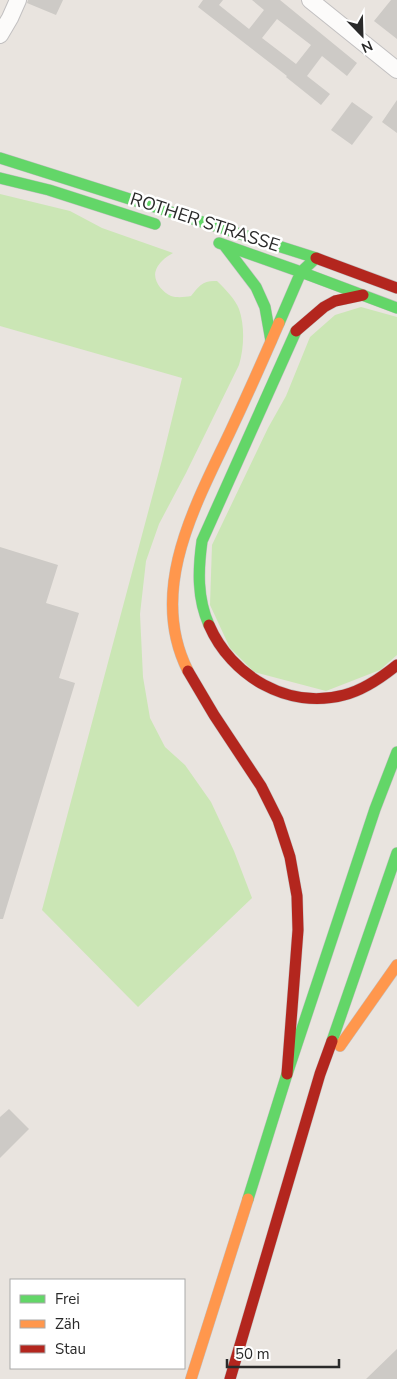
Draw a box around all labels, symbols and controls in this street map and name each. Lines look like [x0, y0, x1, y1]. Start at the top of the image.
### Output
north arrow [337, 10, 387, 60]
text: N [358, 36, 375, 57]
street label: ROTHER STRASSE [127, 187, 283, 257]
legend [10, 1279, 185, 1369]
text: Frei [55, 1289, 80, 1309]
text: Zäh [55, 1314, 80, 1334]
scale bar [227, 1336, 340, 1368]
text: Stau [55, 1339, 86, 1359]
text: 50 m [235, 1344, 270, 1364]

